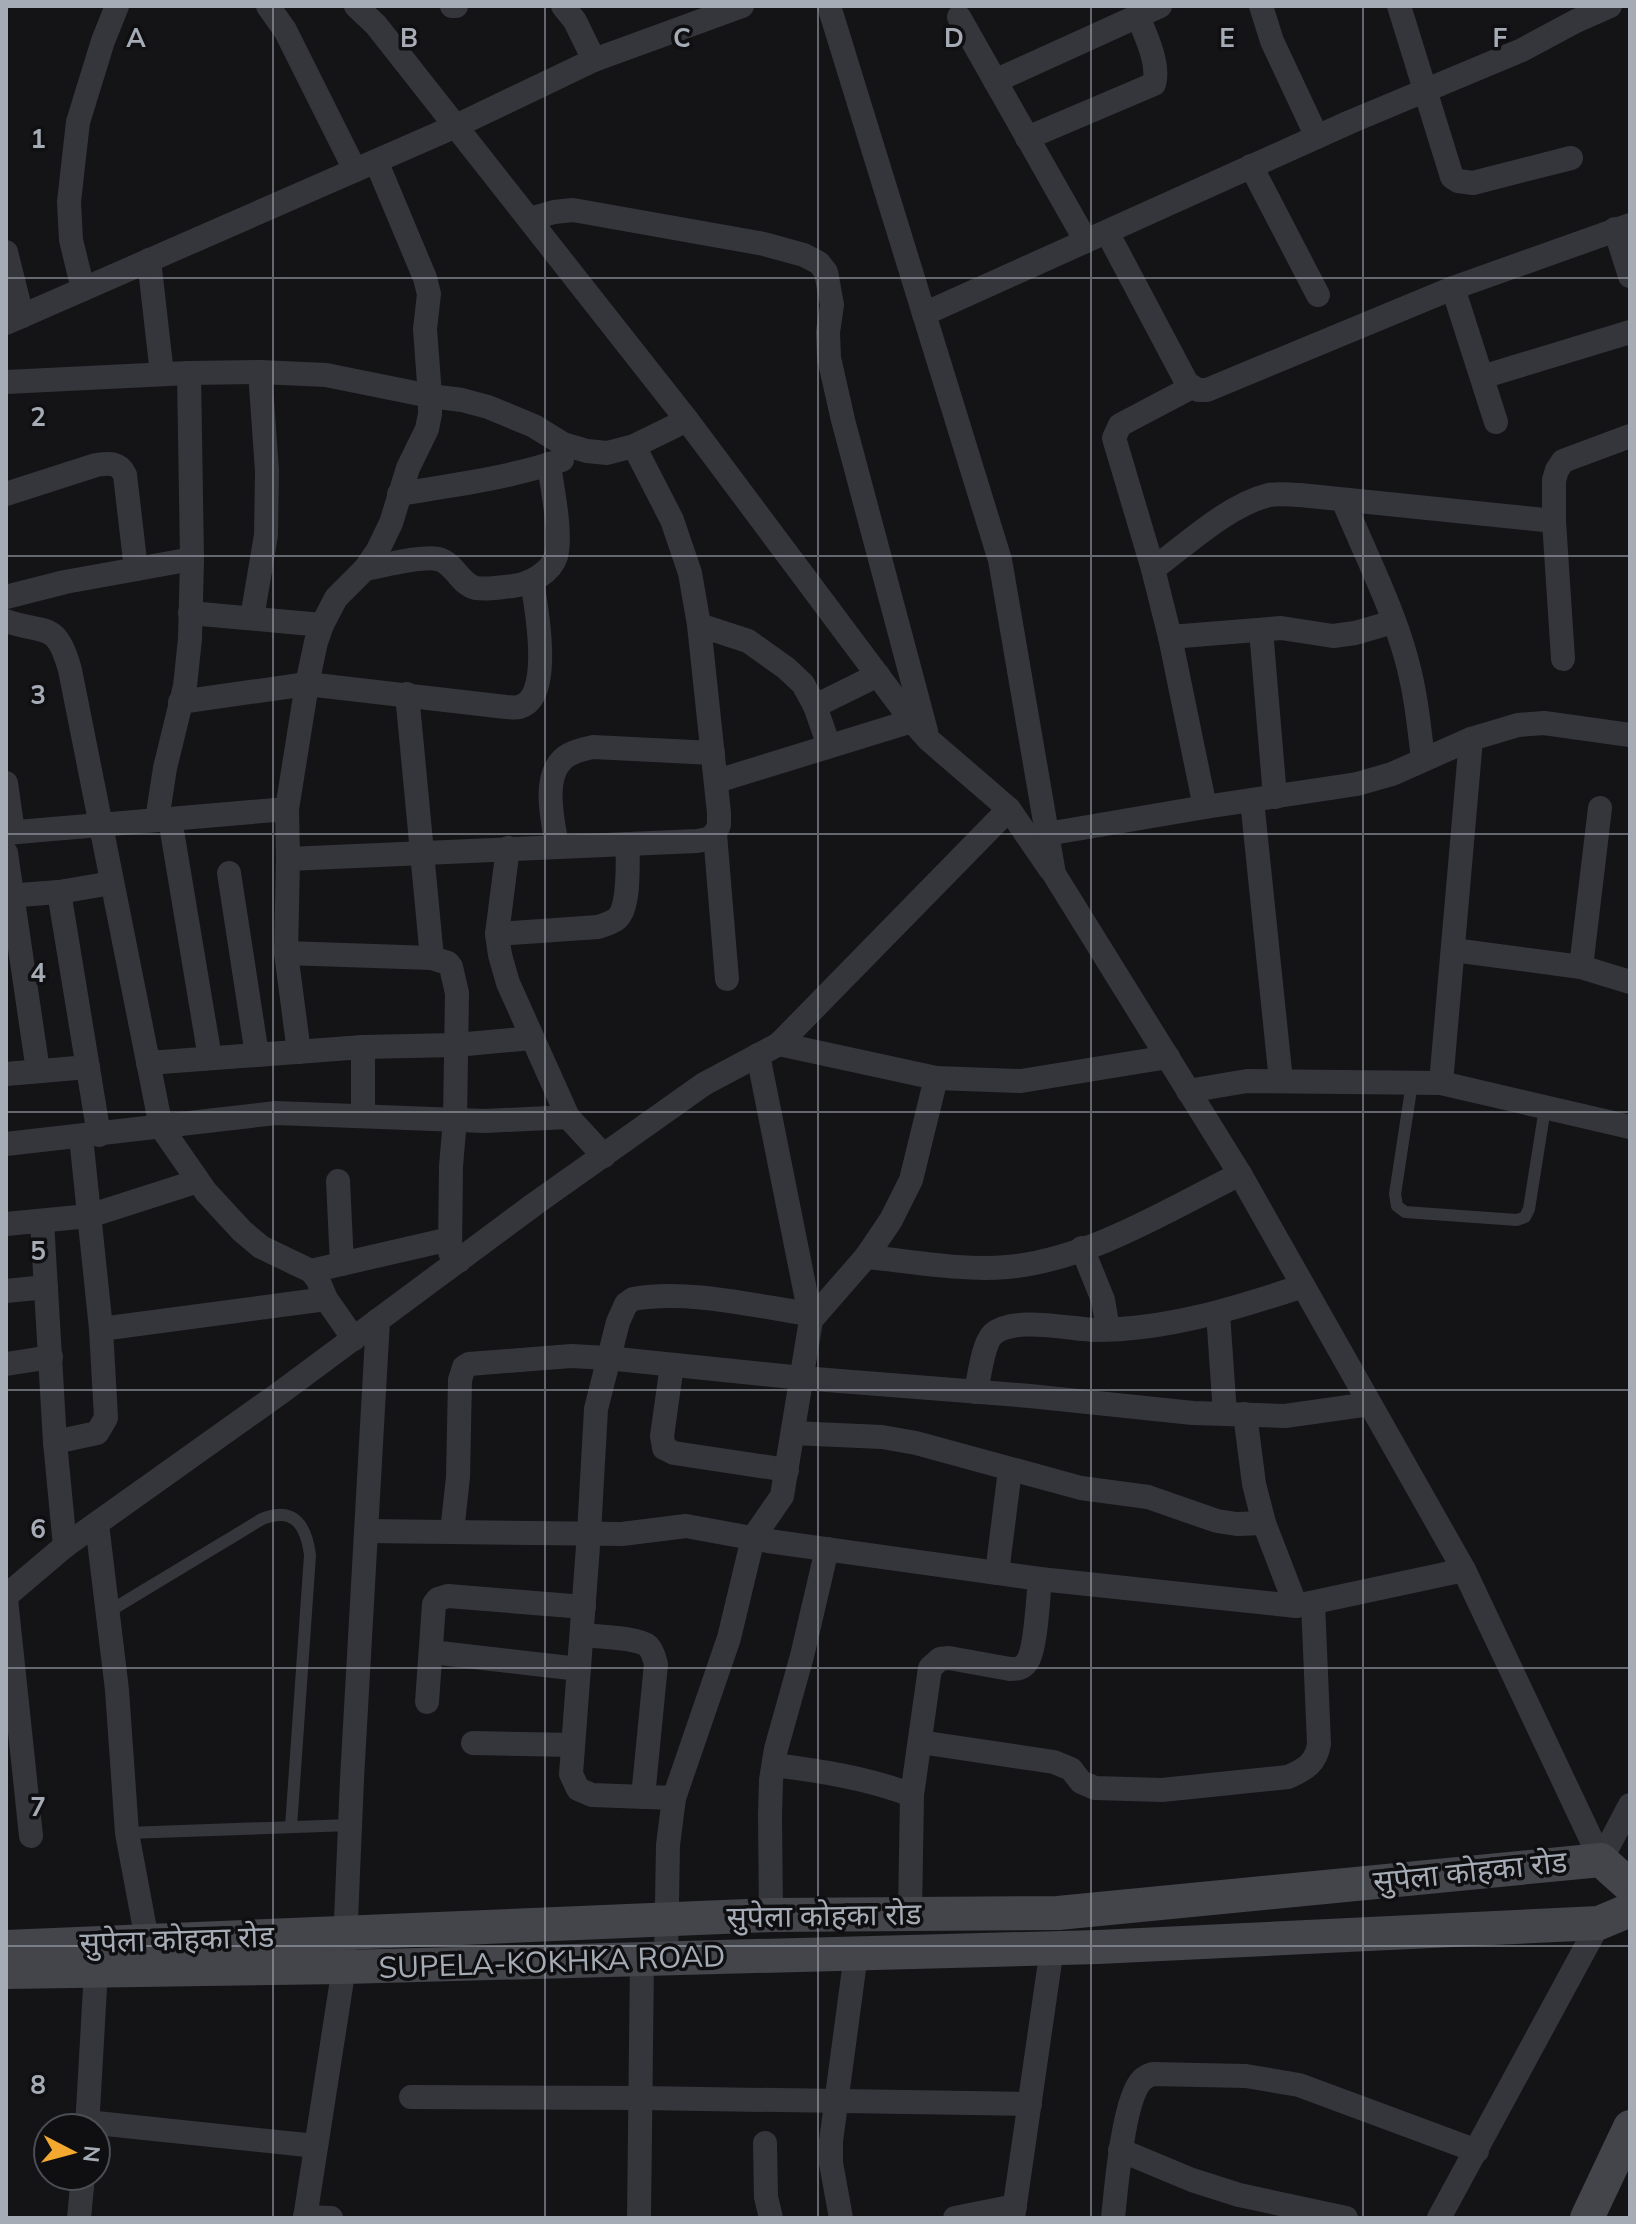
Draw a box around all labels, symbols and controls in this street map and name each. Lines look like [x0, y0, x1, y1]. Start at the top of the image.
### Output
text: A [126, 21, 146, 54]
text: B [400, 21, 418, 54]
text: C [673, 21, 691, 54]
text: D [944, 21, 964, 54]
text: E [1219, 21, 1235, 54]
text: F [1493, 21, 1508, 54]
text: 1 [30, 122, 46, 155]
text: 2 [30, 400, 46, 433]
text: 3 [30, 678, 46, 711]
text: 4 [30, 956, 46, 989]
text: 5 [30, 1234, 46, 1267]
text: 6 [30, 1512, 46, 1545]
text: 7 [30, 1790, 46, 1823]
street label: सुपेला कोहका रोड [1371, 1842, 1570, 1900]
street label: सुपेला कोहका रोड [726, 1894, 923, 1936]
street label: सुपेला कोहका रोड [79, 1917, 276, 1961]
street label: SUPELA-KOKHKA ROAD [378, 1936, 726, 1986]
text: 8 [30, 2068, 46, 2101]
north arrow [32, 2112, 112, 2192]
text: N [77, 2144, 107, 2164]

